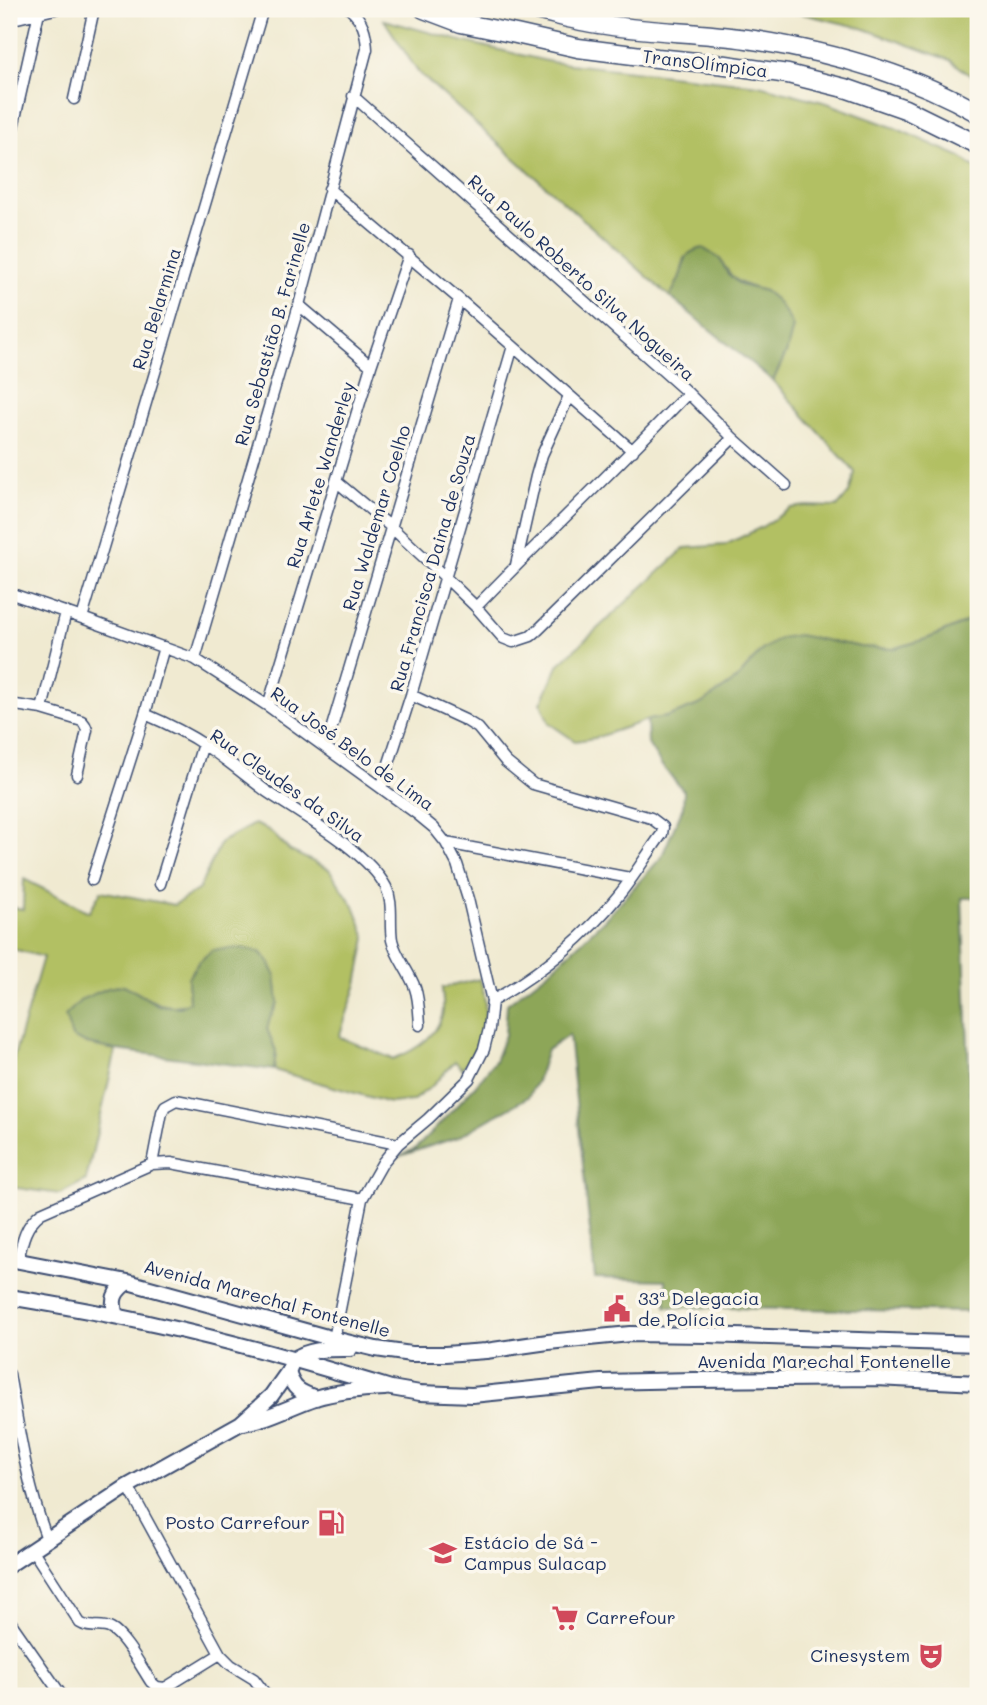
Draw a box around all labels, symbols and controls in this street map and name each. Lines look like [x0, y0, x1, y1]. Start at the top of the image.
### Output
street label: TransOlímpica [641, 43, 769, 83]
street label: Rua Paulo Roberto Silva Nogueira [463, 169, 700, 386]
street label: Rua Sebastião B. Farinelle [229, 219, 315, 448]
street label: Rua Belarmina [126, 245, 186, 373]
street label: Rua Arlete Wanderley [280, 378, 360, 571]
street label: Rua Waldemar Coelho [336, 422, 416, 613]
street label: Rua Francisca Daina de Souza [384, 431, 480, 694]
street label: Rua José Belo de Lima [266, 681, 439, 816]
street label: Rua Cleudes da Silva [206, 723, 369, 848]
street label: Avenida Marechal Fontenelle [141, 1254, 393, 1343]
place label: 33ª Delegacia de Polícia [638, 1286, 759, 1331]
public building icon: 33ª Delegacia de Polícia [602, 1294, 632, 1324]
street label: Avenida Marechal Fontenelle [697, 1349, 951, 1373]
fuel station icon: Posto Carrefour [316, 1508, 346, 1538]
place label: Posto Carrefour [165, 1510, 310, 1534]
place label: Estácio de Sá - Campus Sulacap [464, 1530, 607, 1575]
school or university icon: Estácio de Sá - Campus Sulacap [428, 1538, 458, 1568]
supermarket icon: Carrefour [550, 1603, 580, 1633]
place label: Carrefour [586, 1605, 676, 1629]
theatre icon: Cinesystem [916, 1641, 946, 1671]
place label: Cinesystem [810, 1643, 910, 1667]

